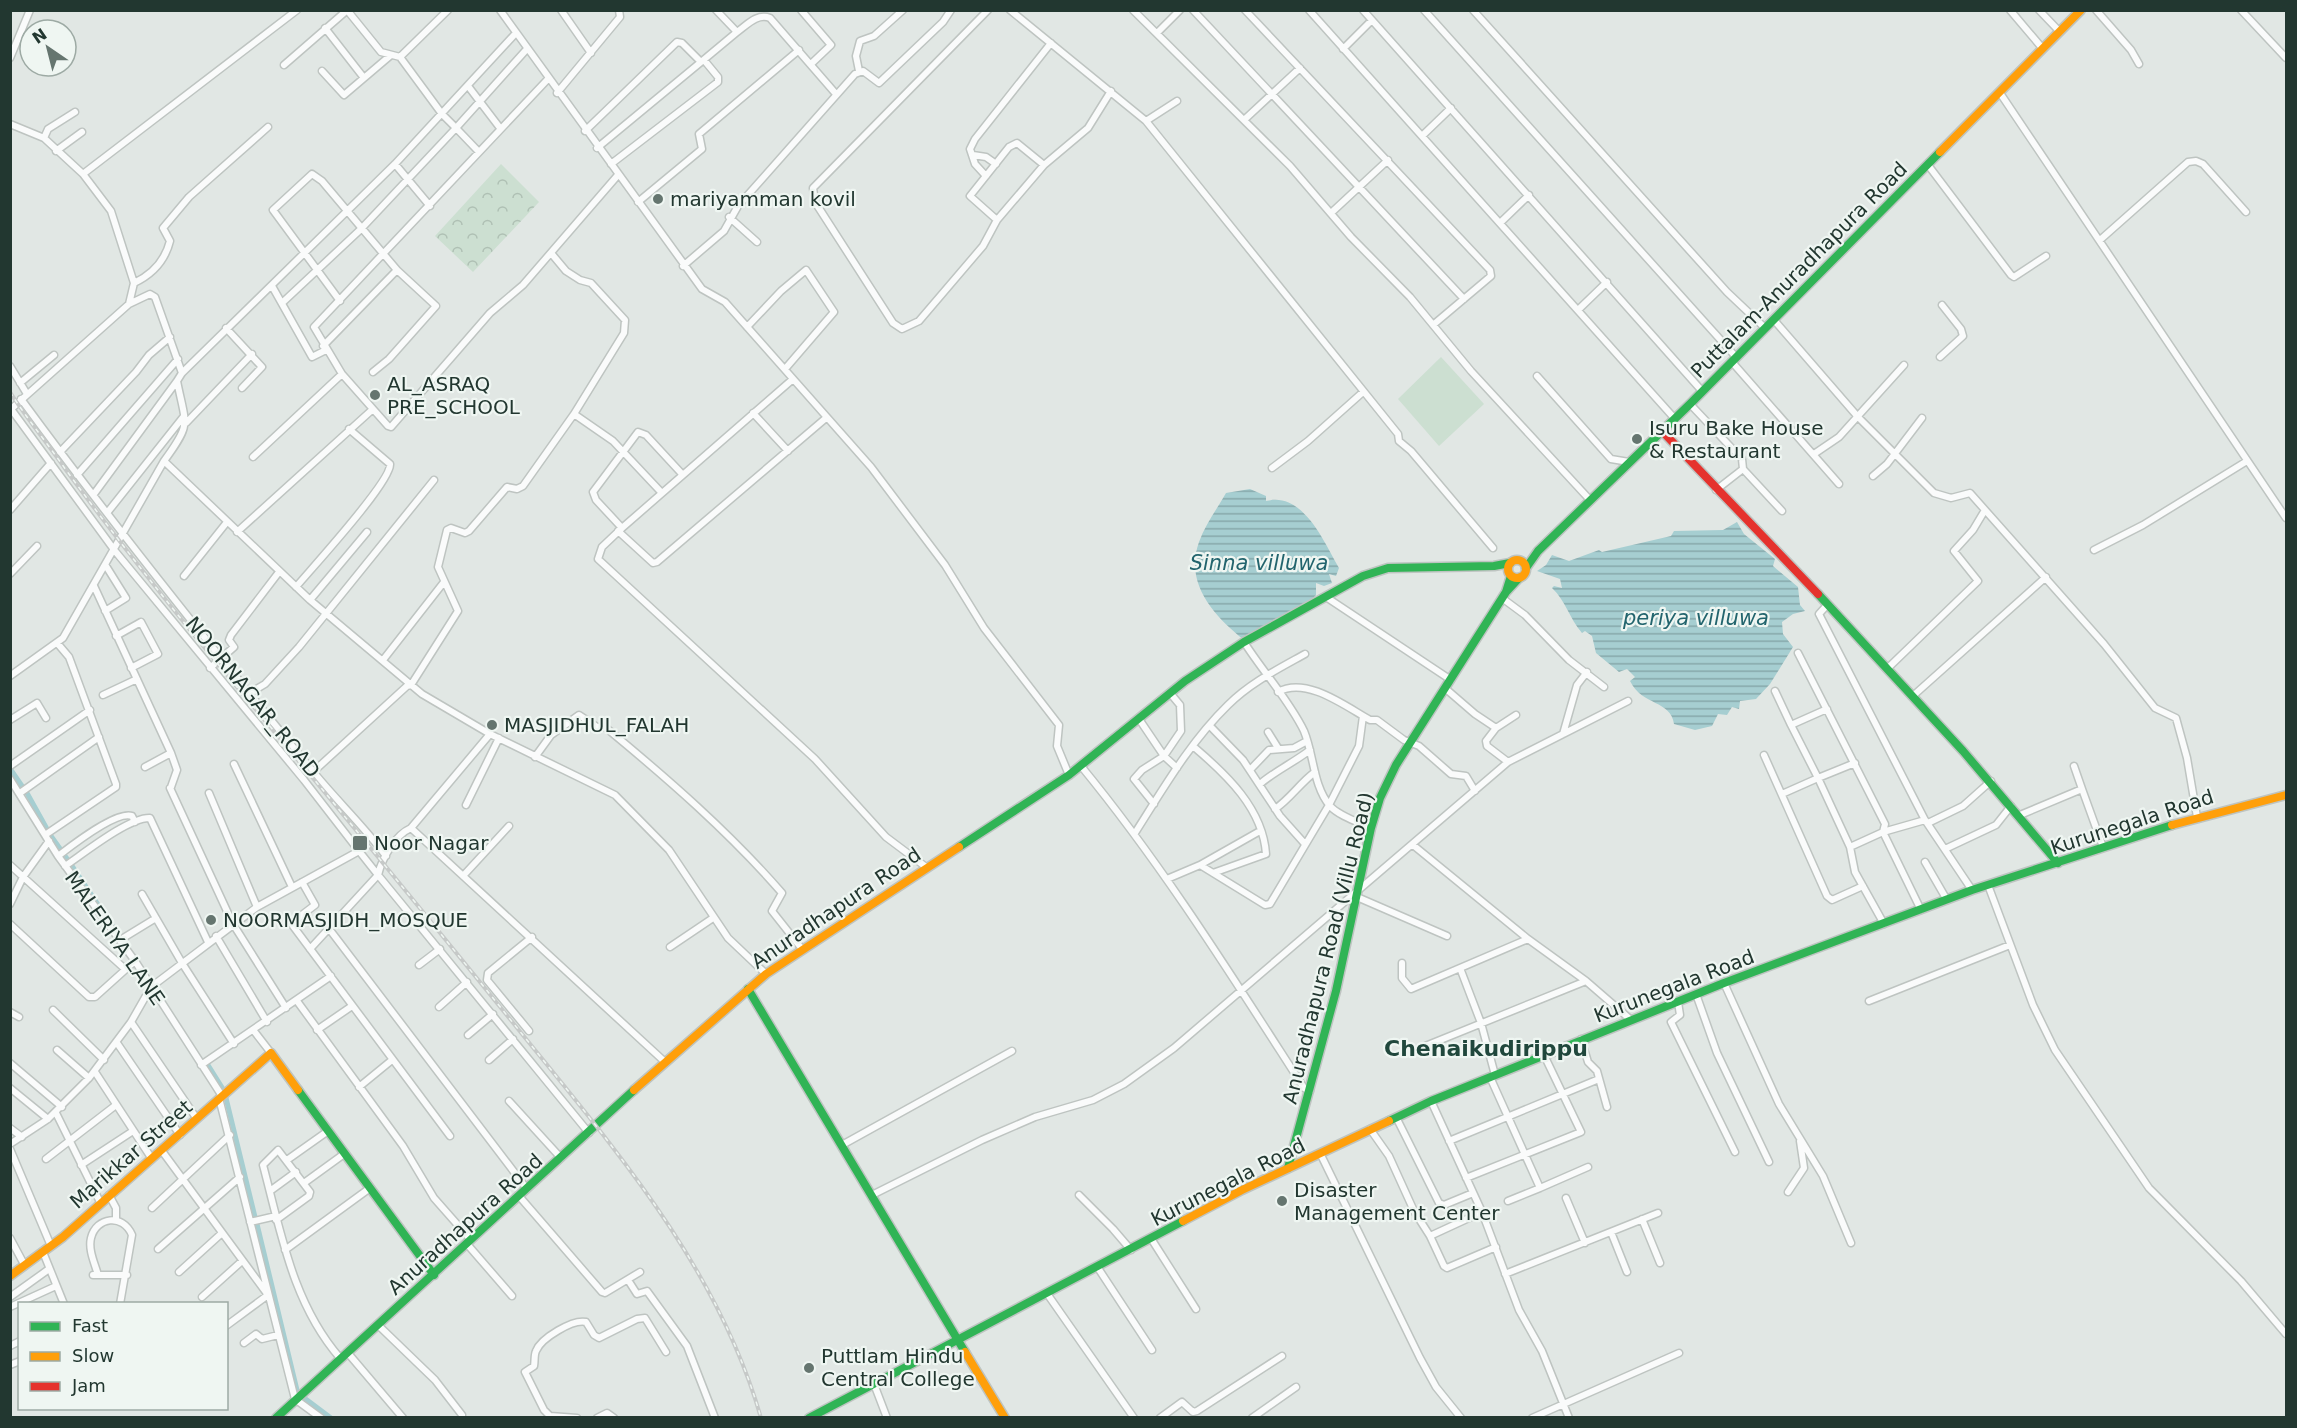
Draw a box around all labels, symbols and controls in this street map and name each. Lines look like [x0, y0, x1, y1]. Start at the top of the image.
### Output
north arrow [18, 18, 78, 78]
text: N [29, 25, 51, 48]
street label: Puttalam-Anuradhapura Road [1686, 157, 1912, 383]
place label: mariyamman kovil [670, 187, 856, 211]
marker: mariyamman kovil [651, 192, 665, 206]
place label: AL_ASRAQ PRE_SCHOOL [387, 372, 521, 419]
marker: AL_ASRAQ PRE_SCHOOL [368, 388, 382, 402]
place label: Isuru Bake House & Restaurant [1649, 416, 1823, 463]
marker: Isuru Bake House & Restaurant [1630, 432, 1644, 446]
water label: Sinna villuwa [1190, 551, 1328, 575]
water label: periya villuwa [1622, 606, 1769, 630]
street label: NOORNAGAR_ROAD [181, 612, 325, 782]
place label: MASJIDHUL_FALAH [504, 713, 689, 737]
marker: MASJIDHUL_FALAH [485, 718, 499, 732]
street label: Kurunegala Road [2047, 784, 2217, 860]
street label: Anuradhapura Road (Villu Road) [1278, 790, 1378, 1106]
place label: Noor Nagar [374, 831, 489, 855]
marker: Noor Nagar [351, 834, 369, 852]
street label: Anuradhapura Road [747, 842, 925, 974]
street label: MALERIYA LANE [60, 866, 170, 1010]
place label: NOORMASJIDH_MOSQUE [223, 908, 468, 932]
marker: NOORMASJIDH_MOSQUE [204, 913, 218, 927]
street label: Kurunegala Road [1590, 944, 1758, 1028]
district label: Chenaikudirippu [1384, 1036, 1588, 1061]
street label: Marikkar Street [65, 1094, 197, 1213]
street label: Kurunegala Road [1147, 1133, 1309, 1231]
street label: Anuradhapura Road [383, 1148, 547, 1300]
place label: Disaster Management Center [1294, 1178, 1500, 1225]
marker: Disaster Management Center [1275, 1194, 1289, 1208]
legend [18, 1302, 228, 1410]
text: Fast [72, 1315, 108, 1336]
place label: Puttlam Hindu Central College [821, 1344, 975, 1391]
text: Slow [72, 1345, 114, 1366]
marker: Puttlam Hindu Central College [802, 1361, 816, 1375]
text: Jam [71, 1375, 106, 1396]

